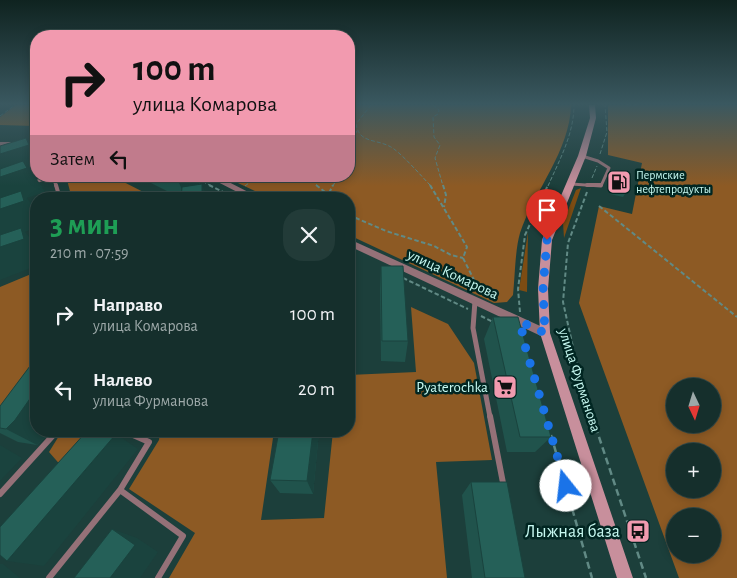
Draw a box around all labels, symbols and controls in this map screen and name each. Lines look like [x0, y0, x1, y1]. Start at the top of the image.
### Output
icon: right [50, 50, 115, 115]
text: 100 m [133, 52, 216, 87]
text: улица Комарова [133, 93, 277, 115]
icon: left [105, 145, 133, 173]
text: Затем [50, 150, 95, 169]
fuel station icon: Пермские нефтепродукты [606, 169, 632, 195]
place label: Пермские нефтепродукты [636, 169, 711, 196]
pin [526, 189, 568, 240]
icon: arrive [533, 196, 561, 224]
button: close [283, 209, 335, 261]
text: 3 мин [50, 210, 119, 240]
text: 210 m · 07:59 [50, 245, 129, 261]
street label: улица Комарова [404, 246, 501, 302]
text: Направо [93, 296, 163, 315]
icon: right [50, 301, 78, 329]
text: 100 m [290, 305, 335, 324]
text: улица Комарова [93, 318, 198, 334]
street label: улица Фурманова [555, 325, 603, 434]
text: Налево [93, 371, 152, 390]
supermarket icon: Pyaterochka [492, 374, 518, 400]
icon: left [50, 376, 78, 404]
north arrow [666, 378, 721, 432]
map controls [666, 378, 721, 563]
text: 20 m [298, 380, 335, 399]
place label: Pyaterochka [416, 380, 488, 395]
text: улица Фурманова [93, 393, 208, 409]
button: + [666, 443, 721, 498]
position arrow [539, 459, 591, 511]
button: − [666, 508, 721, 563]
bus stop icon: Лыжная база [625, 518, 651, 544]
place label: Лыжная база [525, 522, 620, 541]

